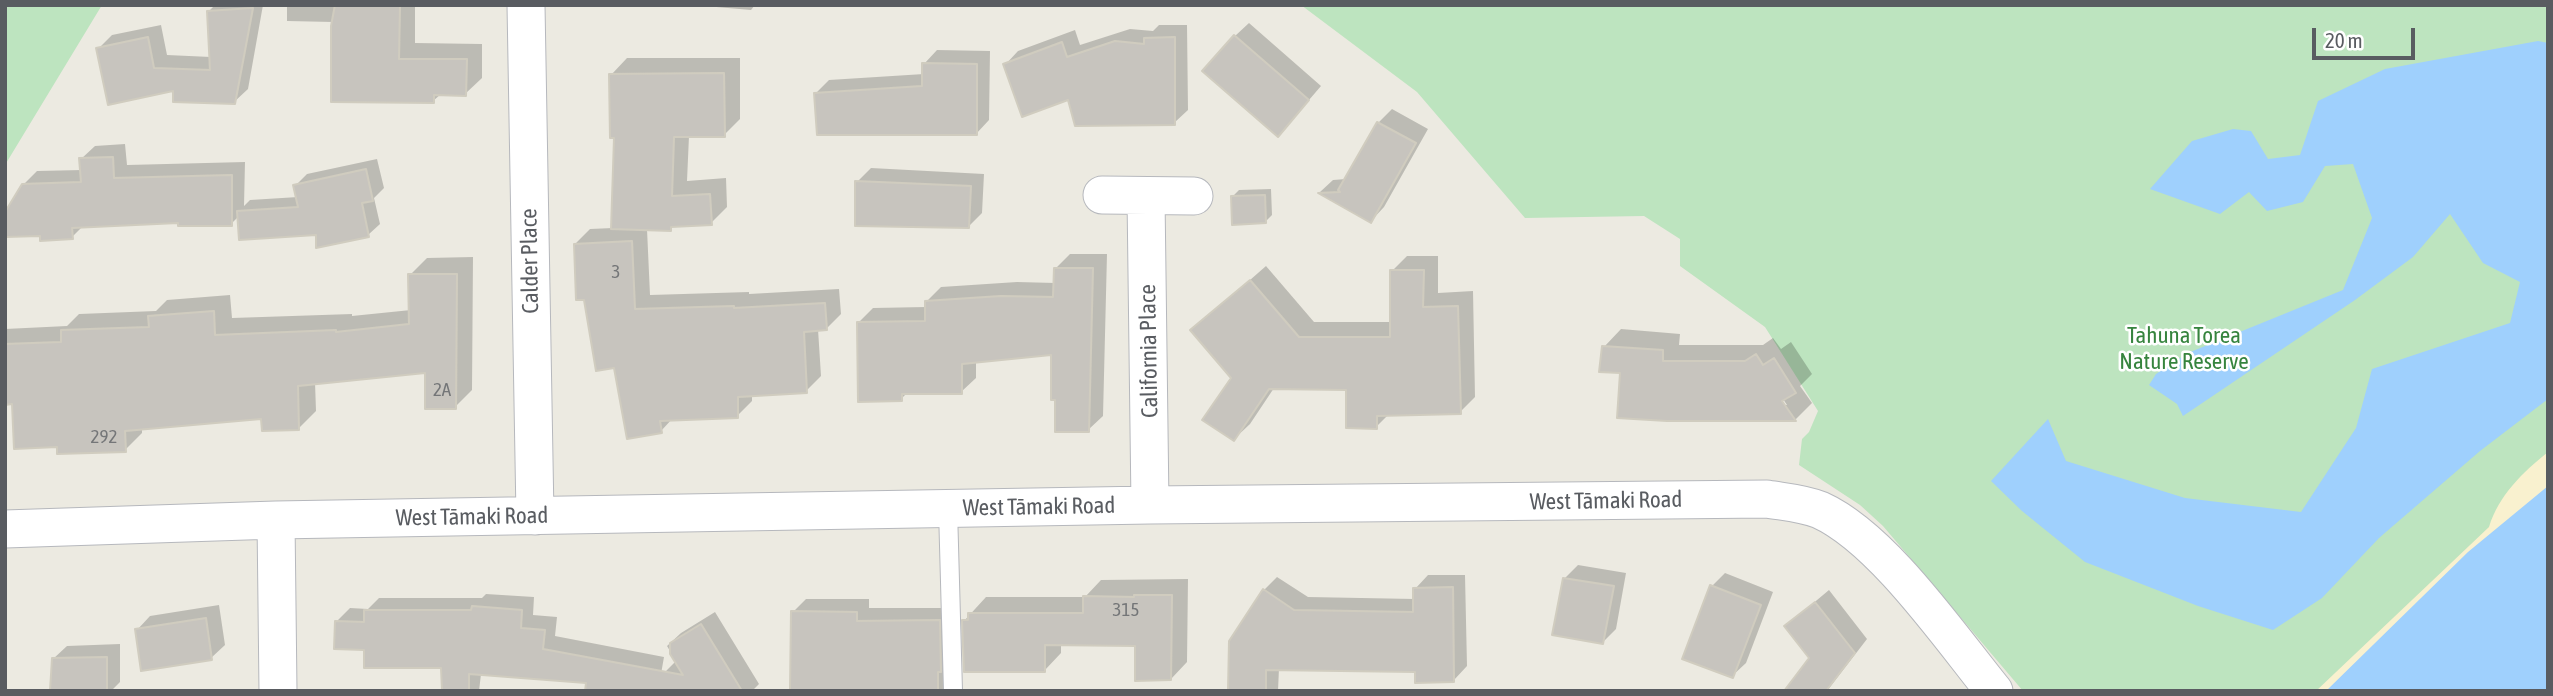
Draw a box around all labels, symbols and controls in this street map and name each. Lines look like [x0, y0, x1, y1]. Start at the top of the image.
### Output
scale bar [2315, 14, 2418, 58]
text: 20 m [2325, 28, 2363, 52]
street label: Calder Place [515, 208, 545, 314]
house number: 3 [612, 261, 620, 283]
street label: California Place [1134, 284, 1164, 418]
park label: Tahuna Torea Nature Reserve [2119, 322, 2249, 376]
house number: 2A [433, 379, 451, 401]
house number: 292 [91, 426, 117, 448]
street label: West Tāmaki Road [1530, 486, 1682, 516]
street label: West Tāmaki Road [963, 492, 1115, 522]
street label: West Tāmaki Road [396, 502, 548, 532]
house number: 315 [1113, 599, 1139, 621]

